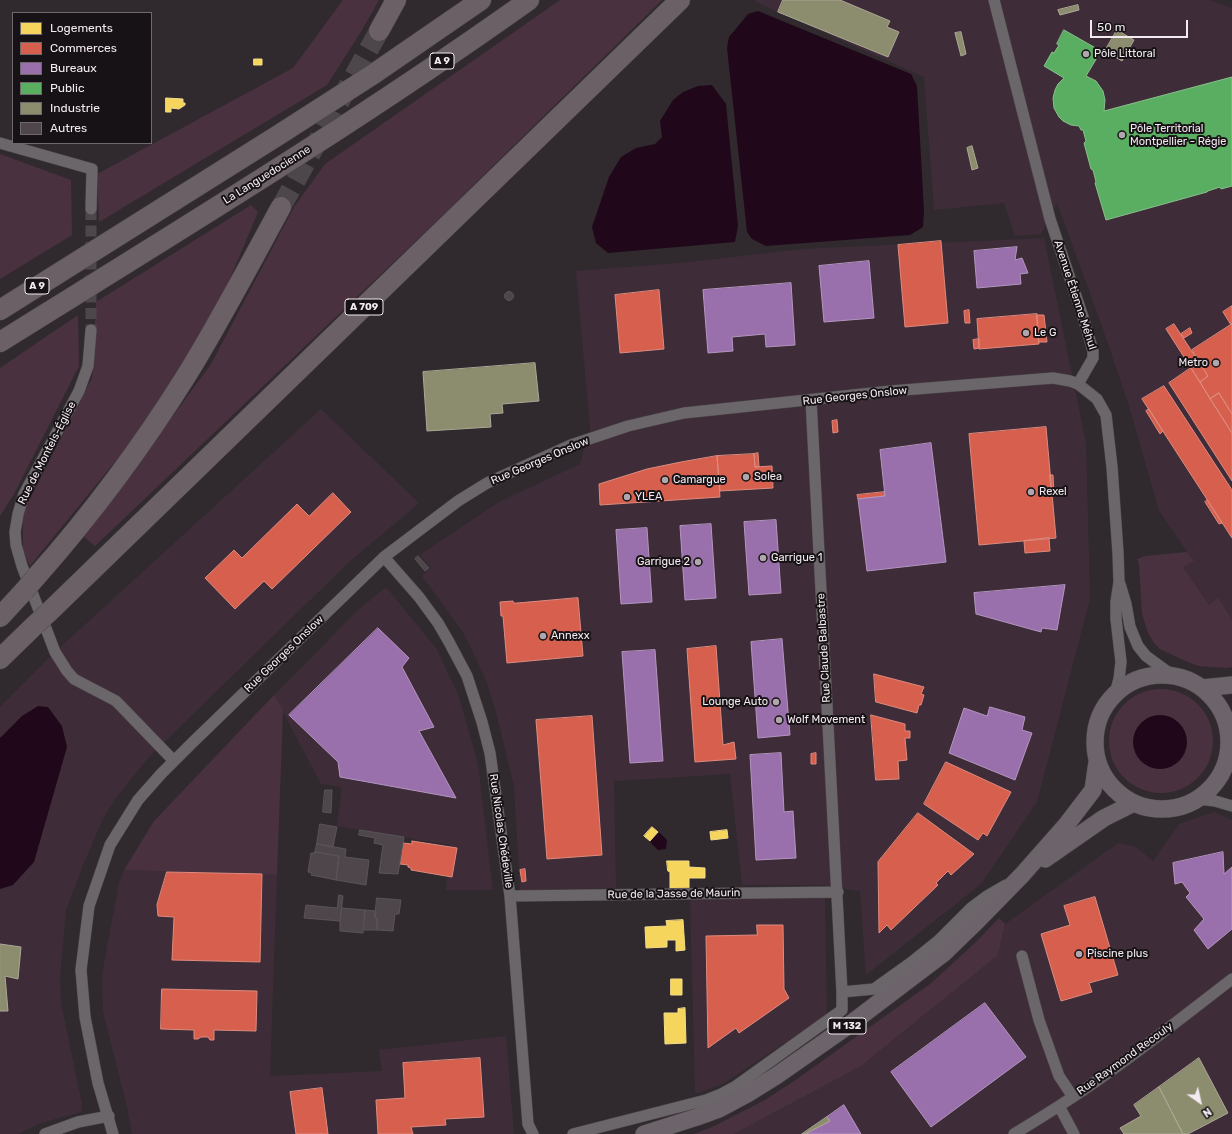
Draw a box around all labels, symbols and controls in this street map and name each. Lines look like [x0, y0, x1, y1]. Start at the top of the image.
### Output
legend [12, 12, 152, 144]
scale bar [1092, 12, 1190, 38]
text: 50 m [1097, 20, 1125, 34]
text: Logements [50, 21, 113, 35]
text: Commerces [50, 41, 117, 55]
place label: Pôle Littoral [1094, 47, 1155, 61]
marker: Pôle Littoral [1081, 49, 1091, 59]
road number: A 9 [430, 53, 454, 69]
text: Bureaux [50, 61, 97, 75]
text: Public [50, 81, 85, 95]
text: Industrie [50, 101, 100, 115]
text: Autres [50, 121, 87, 135]
place label: Pôle Territorial Montpellier - Régie [1130, 122, 1226, 148]
marker: Pôle Territorial Montpellier - Régie [1117, 130, 1127, 140]
street label: La Languedocienne [221, 143, 313, 207]
street label: Avenue Étienne Méhul [1051, 239, 1099, 351]
road number: A 9 [25, 278, 49, 294]
road number: A 709 [345, 299, 383, 315]
place label: Le G [1034, 326, 1056, 340]
marker: Le G [1021, 328, 1031, 338]
place label: Metro [1178, 356, 1208, 370]
marker: Metro [1211, 358, 1221, 368]
street label: Rue Georges Onslow [802, 384, 908, 408]
street label: Rue de Montels-Église [15, 399, 79, 507]
street label: Rue Georges Onslow [489, 434, 591, 488]
place label: Solea [754, 470, 782, 484]
marker: Solea [741, 472, 751, 482]
place label: Camargue [673, 473, 726, 487]
marker: Camargue [660, 475, 670, 485]
place label: Rexel [1039, 485, 1067, 499]
marker: Rexel [1026, 487, 1036, 497]
place label: YLEA [635, 490, 662, 504]
marker: YLEA [622, 492, 632, 502]
place label: Garrigue 1 [771, 551, 822, 565]
marker: Garrigue 1 [758, 553, 768, 563]
place label: Garrigue 2 [637, 555, 690, 569]
marker: Garrigue 2 [693, 557, 703, 567]
street label: Rue Claude Balbastre [815, 593, 833, 703]
street label: Rue Georges Onslow [242, 613, 326, 695]
place label: Annexx [551, 629, 590, 643]
marker: Annexx [538, 631, 548, 641]
place label: Lounge Auto [702, 695, 768, 709]
marker: Lounge Auto [771, 697, 781, 707]
place label: Wolf Movement [787, 713, 865, 727]
marker: Wolf Movement [774, 715, 784, 725]
street label: Rue Nicolas Chédeville [486, 773, 516, 889]
street label: Rue de la Jasse de Maurin [607, 886, 741, 902]
place label: Piscine plus [1087, 947, 1148, 961]
marker: Piscine plus [1074, 949, 1084, 959]
road number: M 132 [828, 1018, 866, 1034]
street label: Rue Raymond Recouly [1075, 1020, 1175, 1098]
north arrow [1180, 1082, 1220, 1122]
text: N [1200, 1105, 1214, 1120]

